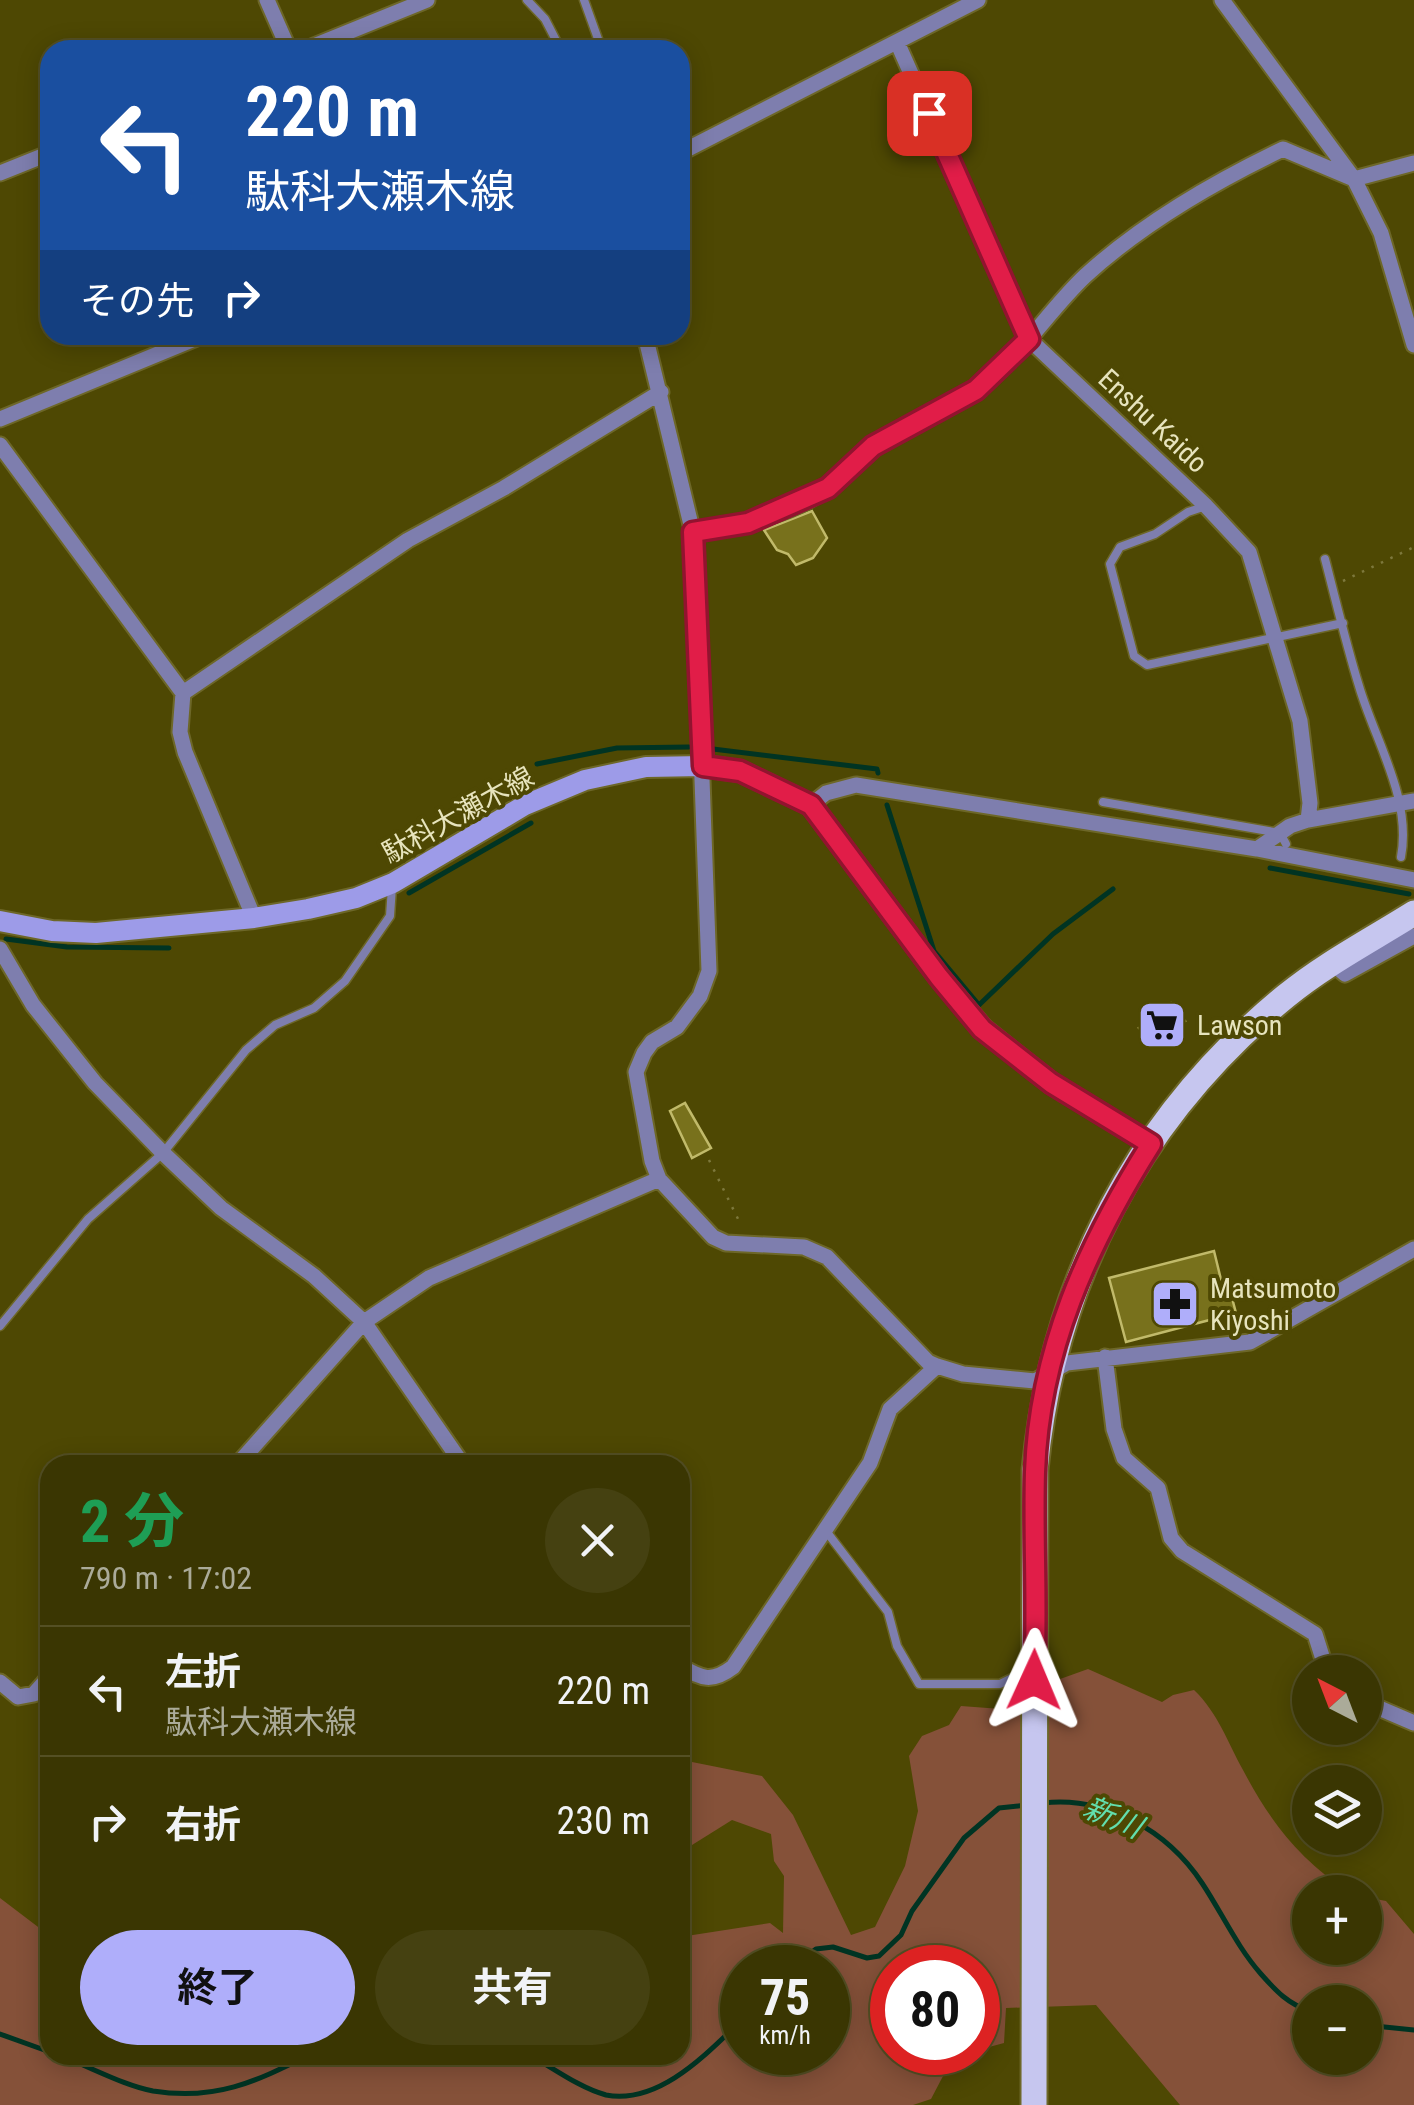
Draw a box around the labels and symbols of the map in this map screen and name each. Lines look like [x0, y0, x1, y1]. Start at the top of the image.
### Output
pin [887, 71, 972, 156]
street label: Enshu Kaido [1092, 362, 1214, 480]
street label: 駄科大瀬木線 [377, 760, 539, 870]
supermarket icon: Lawson [1136, 999, 1188, 1051]
place label: Lawson [1197, 1009, 1282, 1042]
place label: Matsumoto Kiyoshi [1210, 1272, 1336, 1337]
pharmacy icon: Matsumoto Kiyoshi [1149, 1278, 1201, 1330]
position arrow [982, 1628, 1086, 1732]
north arrow [1292, 1655, 1382, 1745]
water label: 新川 [1079, 1789, 1150, 1846]
speed limit sign: 80 [870, 1945, 1000, 2075]

